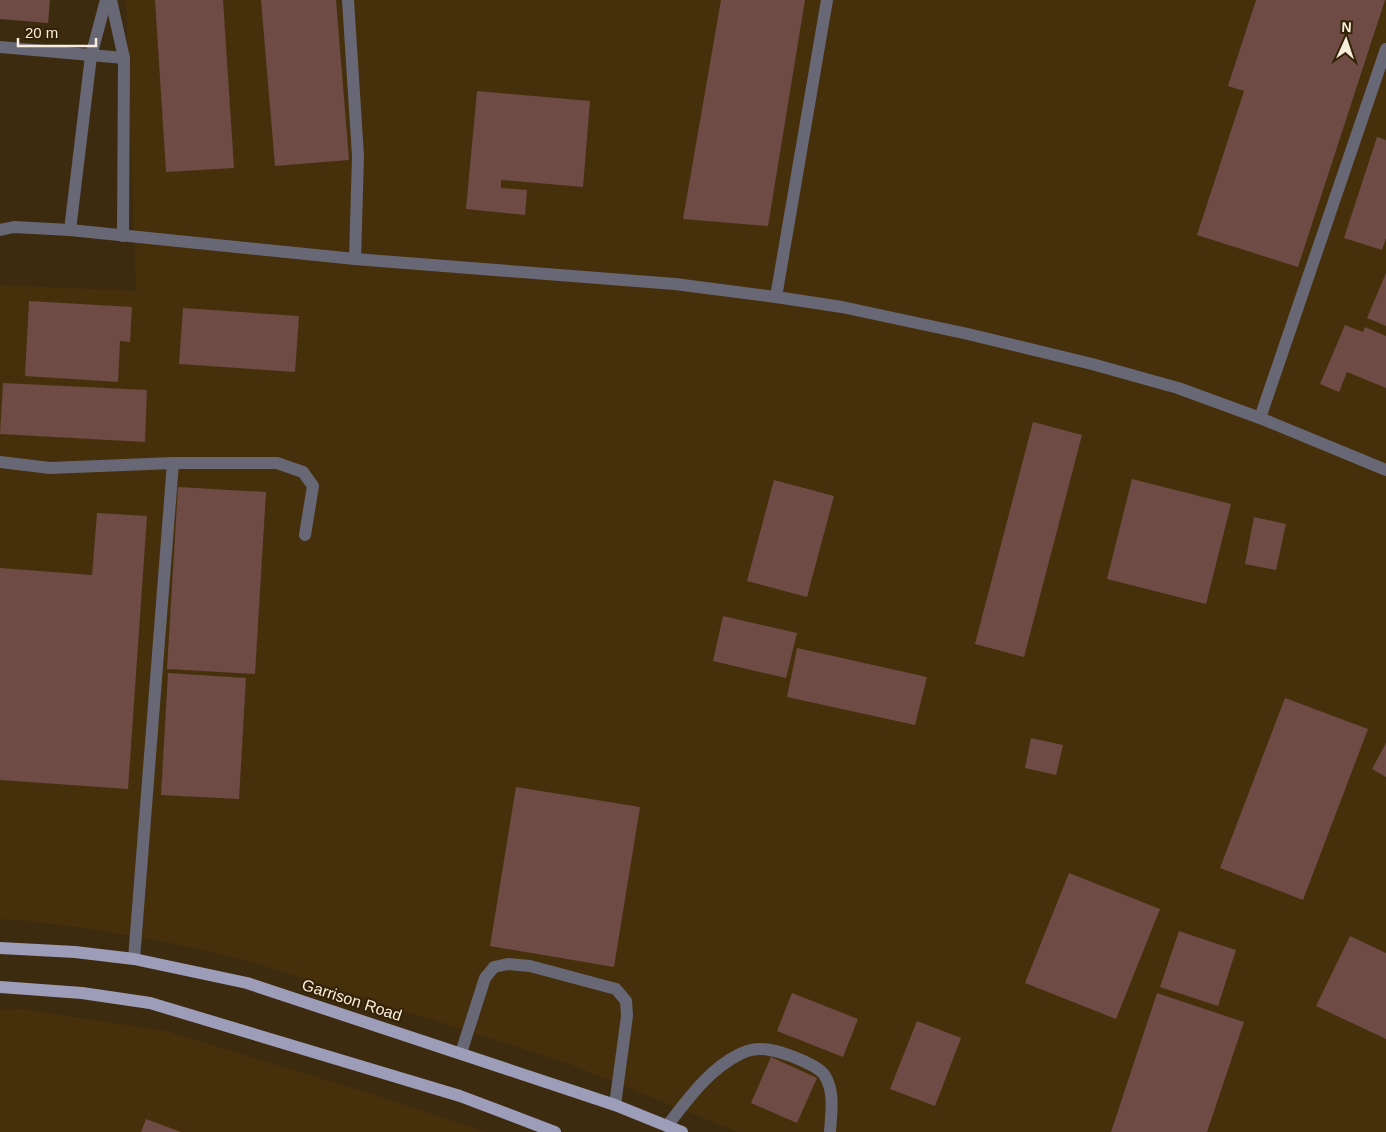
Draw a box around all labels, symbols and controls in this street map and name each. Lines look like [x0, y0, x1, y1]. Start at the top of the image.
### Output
scale bar [18, 15, 95, 47]
north arrow [1321, 15, 1371, 65]
text: N [1341, 19, 1352, 35]
text: 20 m [25, 24, 58, 41]
street label: Garrison Road [300, 976, 404, 1024]

